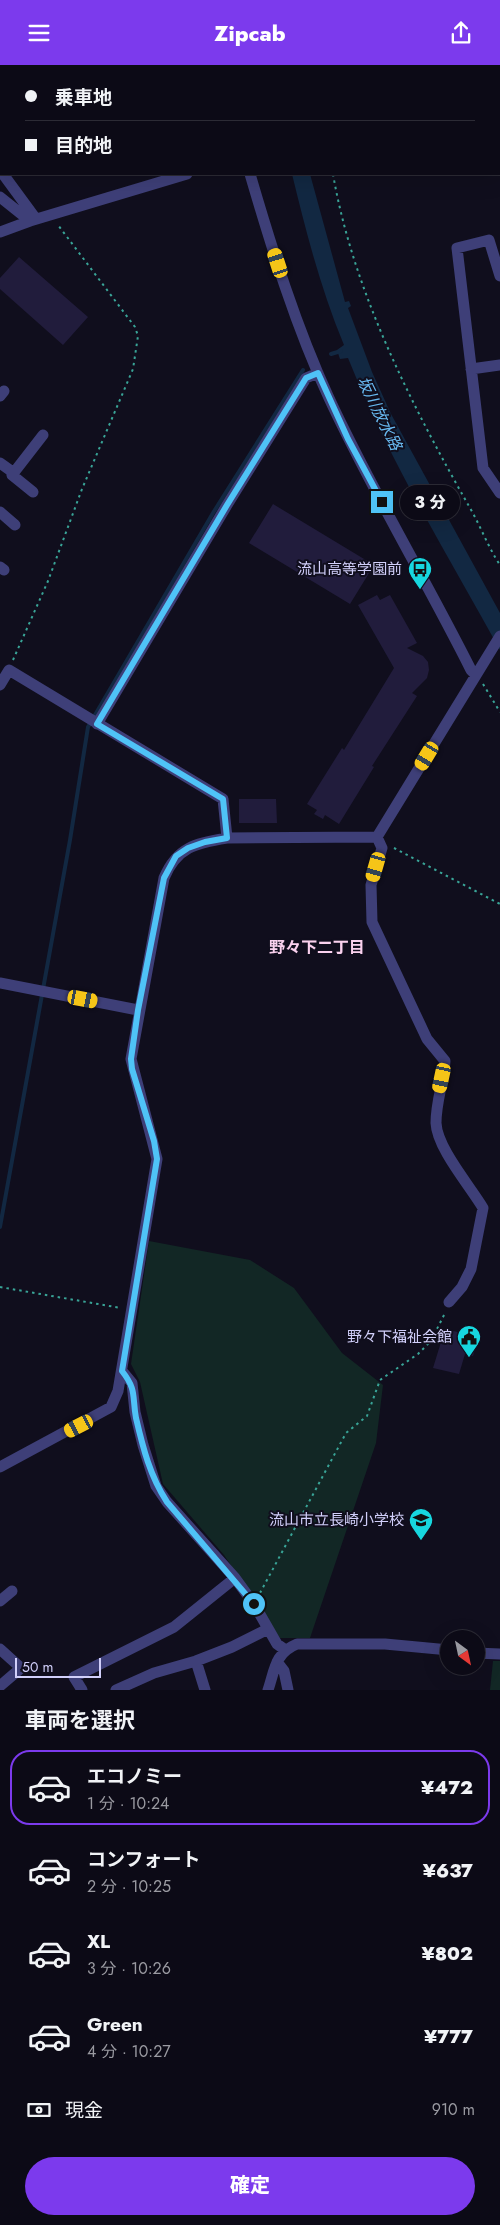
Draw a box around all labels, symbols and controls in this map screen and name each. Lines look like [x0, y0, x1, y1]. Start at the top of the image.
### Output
text: Zipcab [214, 17, 286, 49]
icon: menu [25, 19, 53, 47]
icon: share [447, 19, 475, 47]
text: 乗車地 [55, 84, 112, 111]
text: 目的地 [55, 132, 112, 159]
car [266, 246, 289, 280]
water label: 坂川放水路 [352, 372, 408, 456]
callout: 3 分 [400, 485, 460, 519]
route end [371, 491, 393, 513]
text: 3 分 [414, 491, 446, 514]
bus stop icon: 流山高等学園前 [407, 556, 433, 590]
place label: 流山高等学園前 [297, 558, 402, 580]
car [412, 739, 441, 773]
car [364, 851, 387, 883]
district label: 野々下二丁目 [269, 936, 365, 959]
car [66, 989, 99, 1009]
car [431, 1062, 452, 1094]
public building icon: 野々下福祉会館 [456, 1324, 482, 1358]
place label: 野々下福祉会館 [347, 1326, 452, 1348]
car [62, 1413, 95, 1439]
school or university icon: 流山市立長崎小学校 [408, 1507, 434, 1541]
place label: 流山市立長崎小学校 [269, 1509, 404, 1531]
route start [243, 1593, 265, 1615]
north arrow [440, 1630, 485, 1675]
map controls [440, 1630, 485, 1675]
scale bar [15, 1655, 101, 1678]
text: 50 m [22, 1657, 53, 1677]
text: 車両を選択 [25, 1704, 135, 1736]
text: エコノミー [87, 1763, 182, 1790]
icon: car [27, 1765, 72, 1810]
text: ¥472 [421, 1774, 473, 1801]
text: 1 分 · 10:24 [87, 1792, 169, 1815]
text: コンフォート [87, 1846, 200, 1873]
icon: car [27, 1848, 72, 1893]
text: ¥637 [423, 1857, 473, 1884]
text: 2 分 · 10:25 [87, 1875, 171, 1898]
text: XL [87, 1928, 110, 1955]
icon: car [27, 1931, 72, 1976]
text: ¥802 [422, 1940, 473, 1967]
text: 3 分 · 10:26 [87, 1957, 171, 1980]
text: Green [87, 2011, 143, 2038]
icon: car [27, 2014, 72, 2059]
text: ¥777 [424, 2023, 473, 2050]
text: 4 分 · 10:27 [87, 2040, 171, 2063]
icon: cash [25, 2096, 53, 2124]
text: 現金 [65, 2097, 103, 2124]
text: 910 m [432, 2098, 475, 2121]
button: 確定 [25, 2157, 475, 2215]

